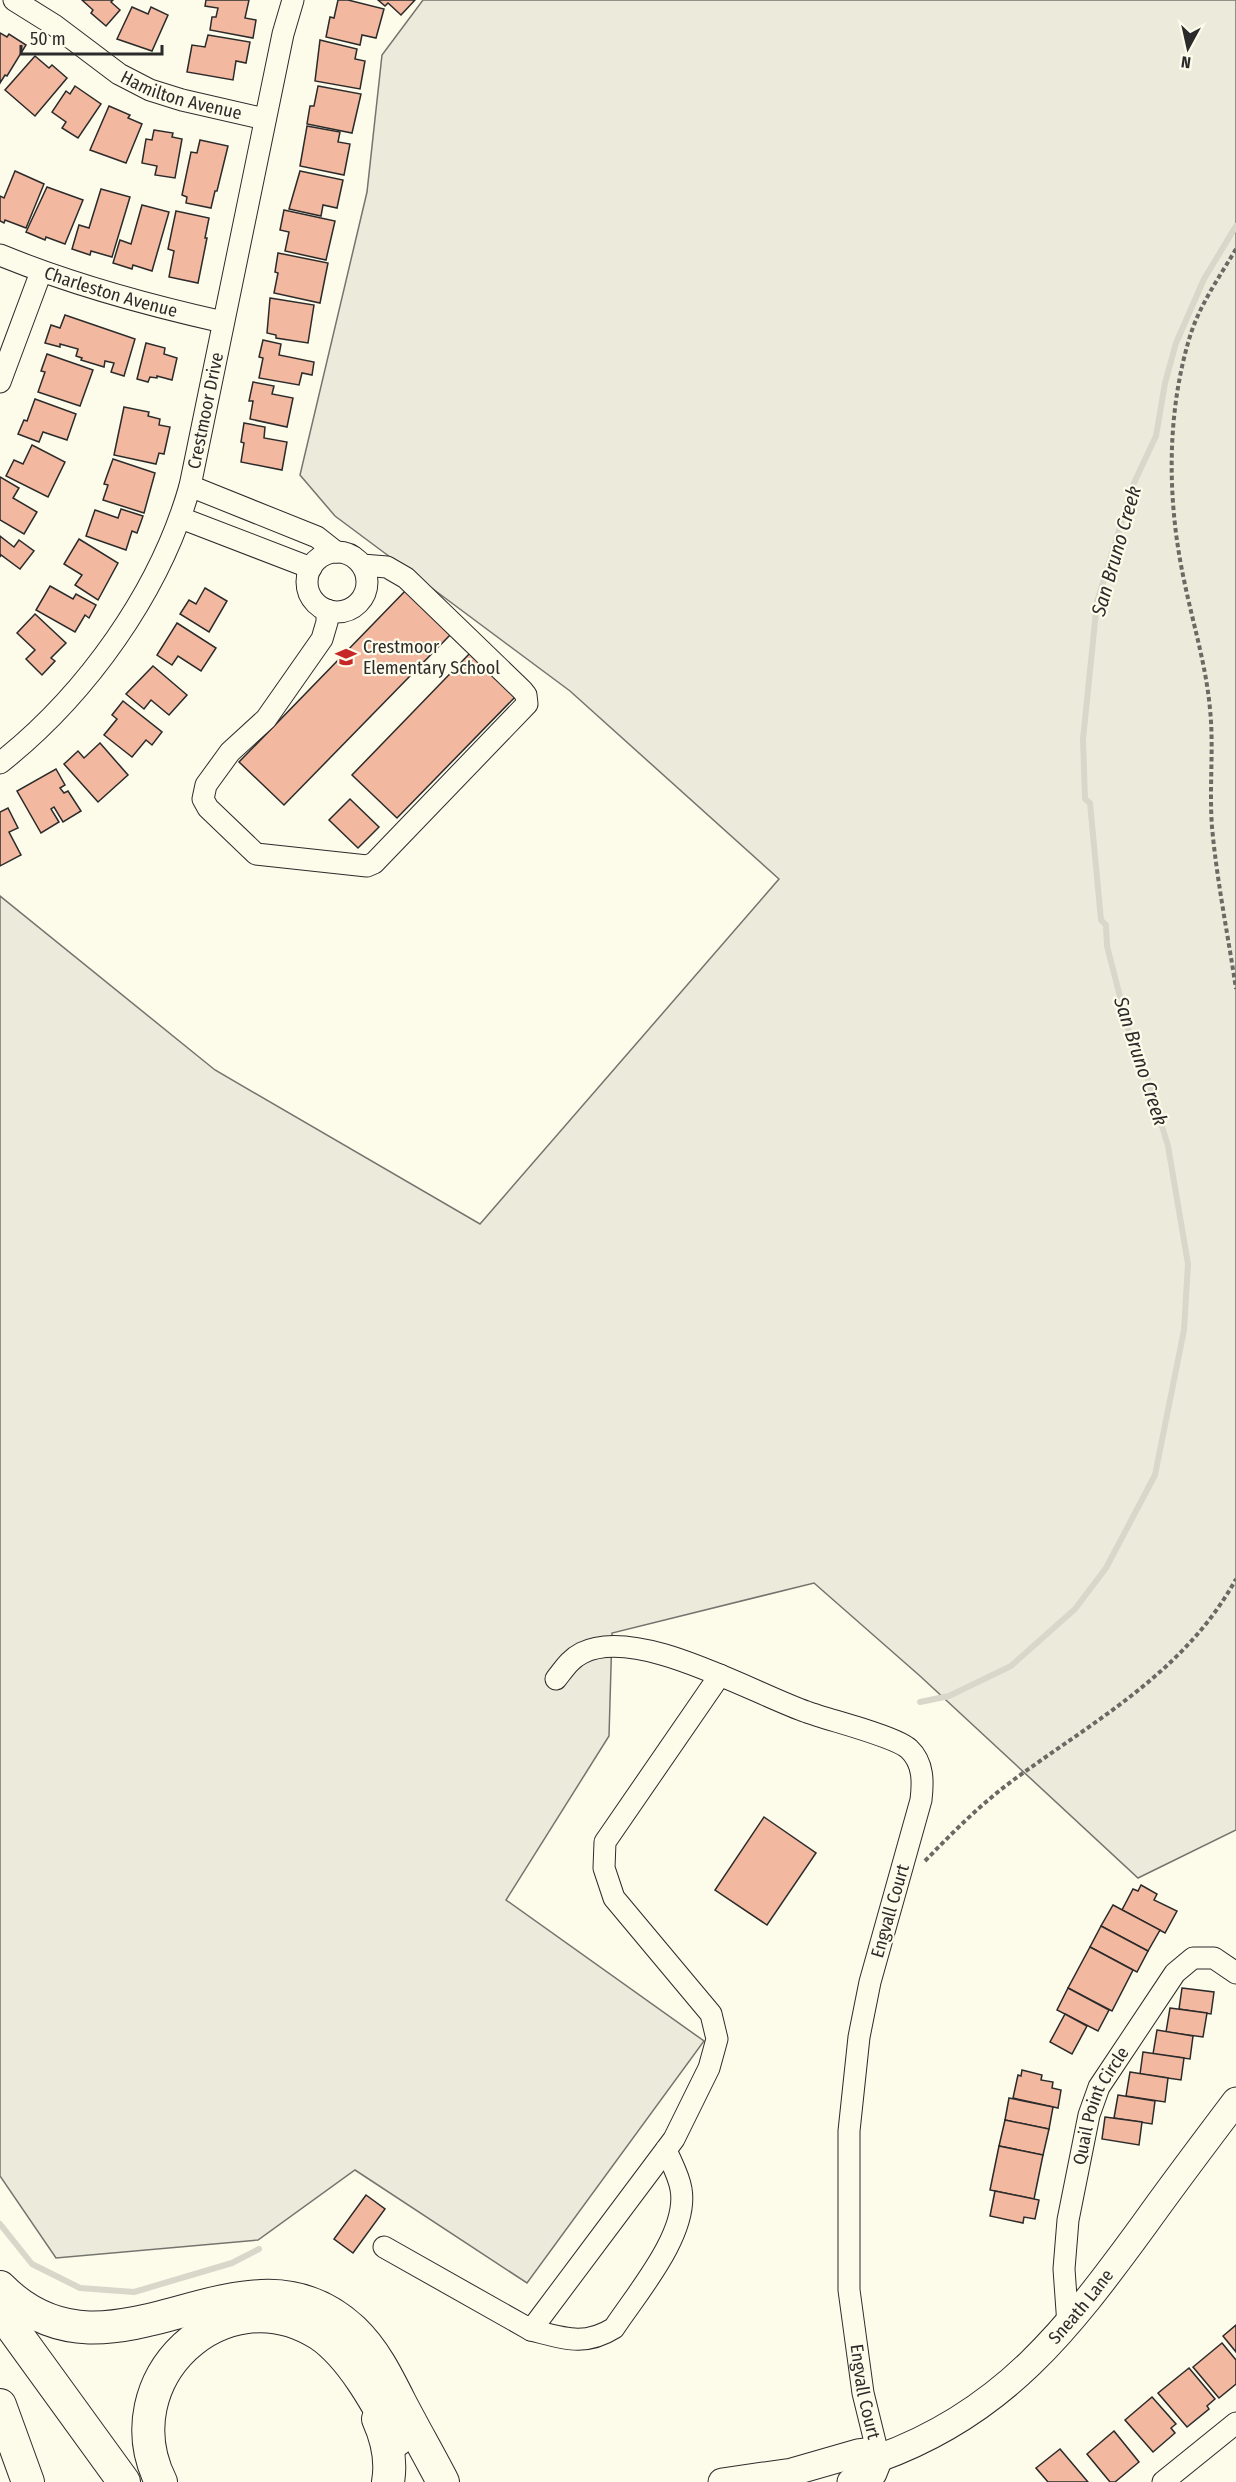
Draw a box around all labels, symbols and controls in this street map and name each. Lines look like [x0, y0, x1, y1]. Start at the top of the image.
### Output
scale bar [21, 18, 162, 56]
north arrow [1158, 18, 1218, 78]
text: 50 m [30, 28, 66, 50]
text: N [1180, 52, 1192, 72]
street label: Hamilton Avenue [117, 66, 244, 124]
street label: Charleston Avenue [41, 262, 180, 322]
street label: Crestmoor Drive [183, 350, 228, 471]
water label: San Bruno Creek [1086, 483, 1146, 620]
place label: Crestmoor Elementary School [363, 636, 500, 679]
school or university icon: Crestmoor Elementary School [334, 645, 358, 669]
water label: San Bruno Creek [1109, 993, 1173, 1128]
street label: Engvall Court [866, 1862, 914, 1960]
street label: Quail Point Circle [1068, 2042, 1134, 2167]
street label: Sneath Lane [1044, 2265, 1118, 2349]
street label: Engvall Court [845, 2343, 885, 2441]

